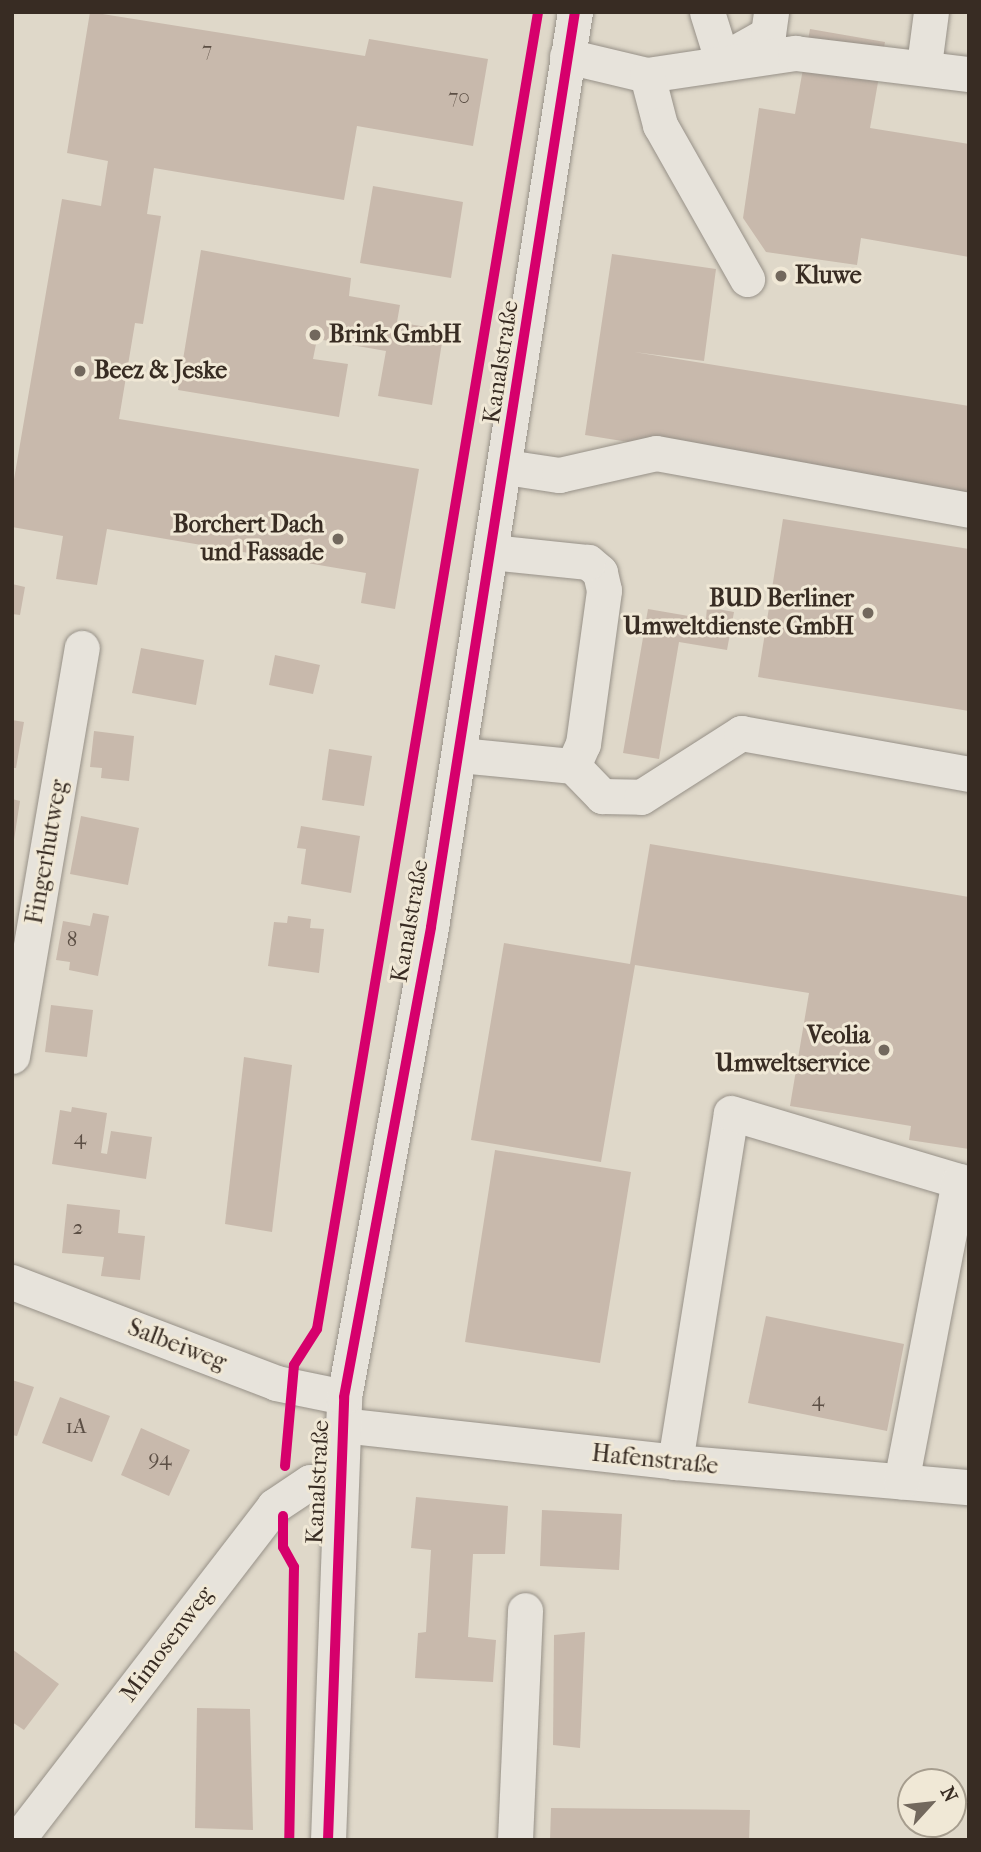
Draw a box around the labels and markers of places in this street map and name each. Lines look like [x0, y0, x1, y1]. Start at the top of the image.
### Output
place label: Kluwe [795, 262, 862, 290]
marker: Kluwe [773, 268, 789, 284]
place label: Brink GmbH [329, 321, 461, 349]
marker: Brink GmbH [307, 327, 323, 343]
place label: Beez & Jeske [94, 357, 227, 385]
marker: Beez & Jeske [72, 363, 88, 379]
place label: Borchert Dach und Fassade [173, 511, 324, 567]
marker: Borchert Dach und Fassade [330, 531, 346, 547]
place label: BUD Berliner Umweltdienste GmbH [623, 585, 854, 641]
marker: BUD Berliner Umweltdienste GmbH [860, 605, 876, 621]
place label: Veolia Umweltservice [715, 1022, 870, 1078]
marker: Veolia Umweltservice [876, 1042, 892, 1058]

